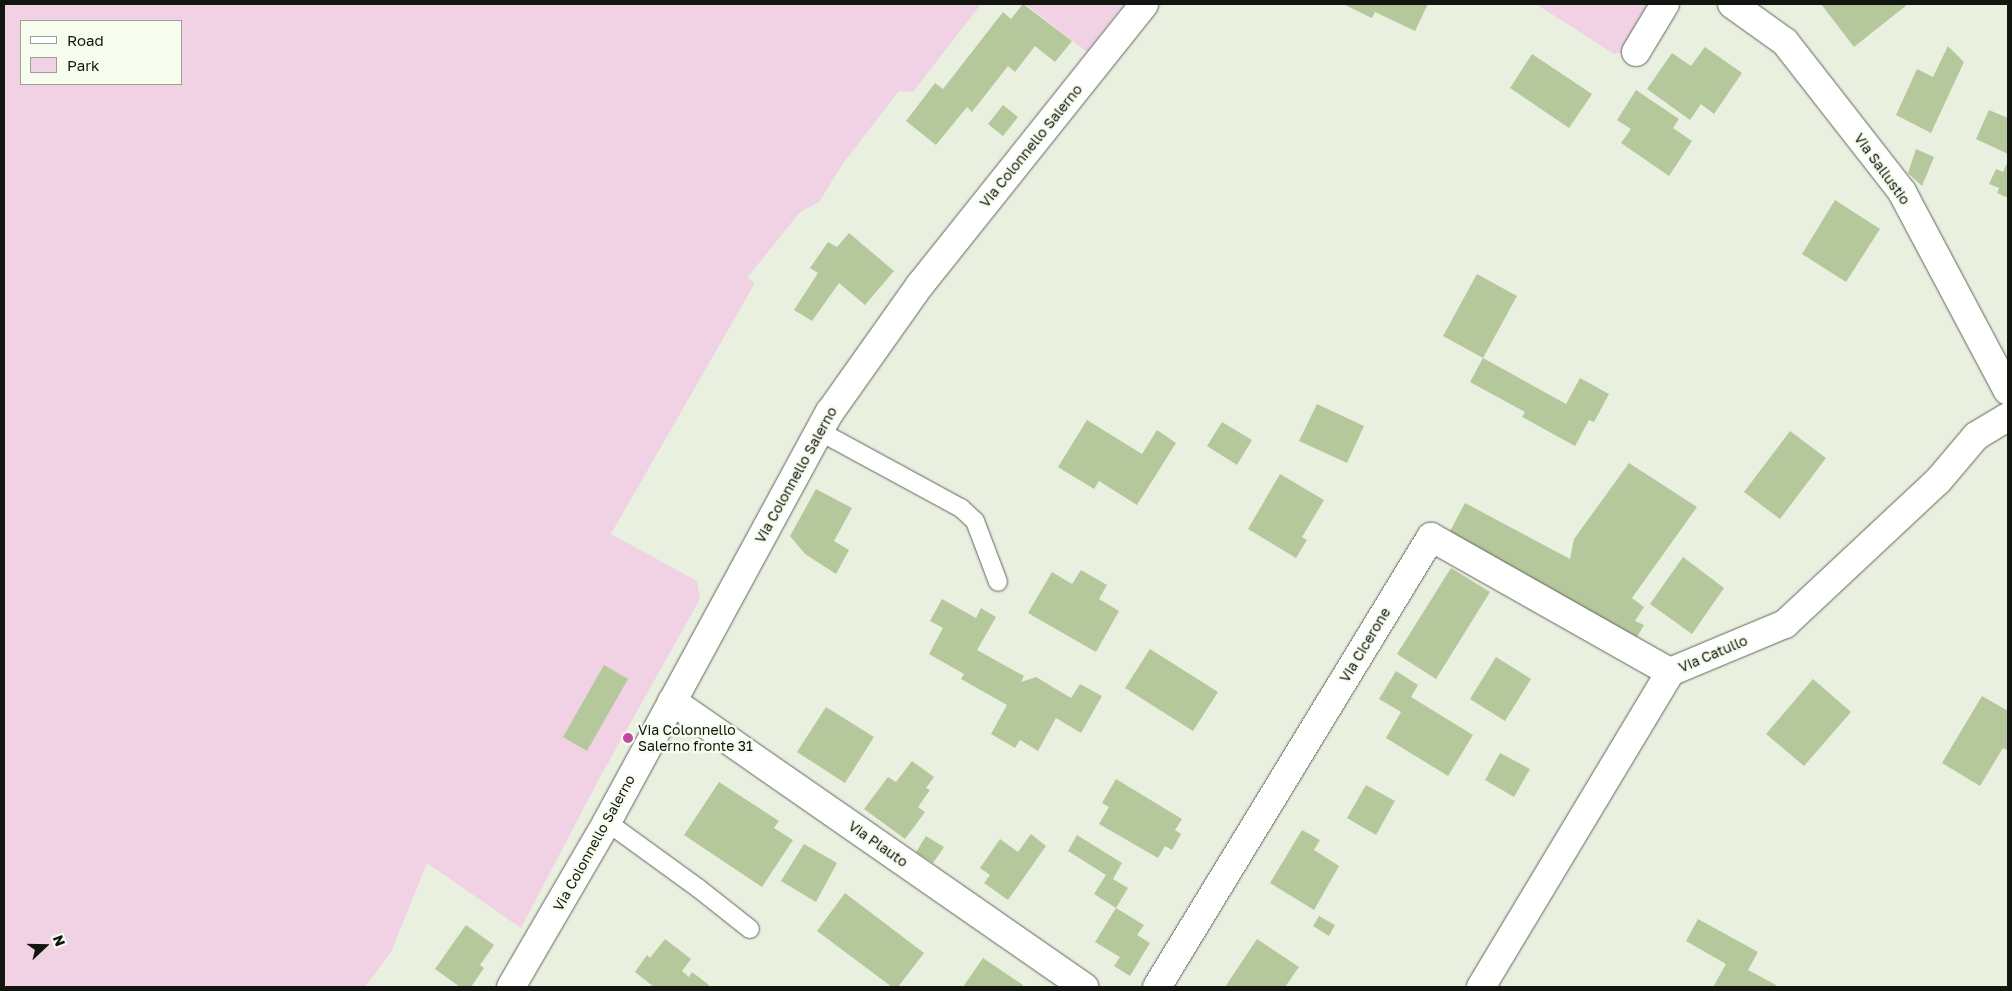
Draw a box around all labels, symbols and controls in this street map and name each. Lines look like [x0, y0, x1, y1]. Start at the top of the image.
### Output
legend [20, 20, 182, 85]
text: Road [67, 31, 104, 49]
text: Park [67, 56, 99, 74]
street label: Via Colonnello Salerno [976, 81, 1086, 211]
street label: Via Sallustio [1851, 130, 1913, 208]
street label: Via Colonnello Salerno [752, 404, 840, 546]
street label: Via Cicerone [1336, 605, 1394, 685]
street label: Via Catullo [1676, 632, 1750, 676]
place label: Via Colonnello Salerno fronte 31 [638, 722, 753, 754]
marker: Via Colonnello Salerno fronte 31 [622, 732, 634, 744]
street label: Via Colonnello Salerno [550, 772, 638, 914]
street label: Via Plauto [845, 817, 911, 871]
north arrow [20, 921, 70, 971]
text: N [50, 932, 69, 948]

